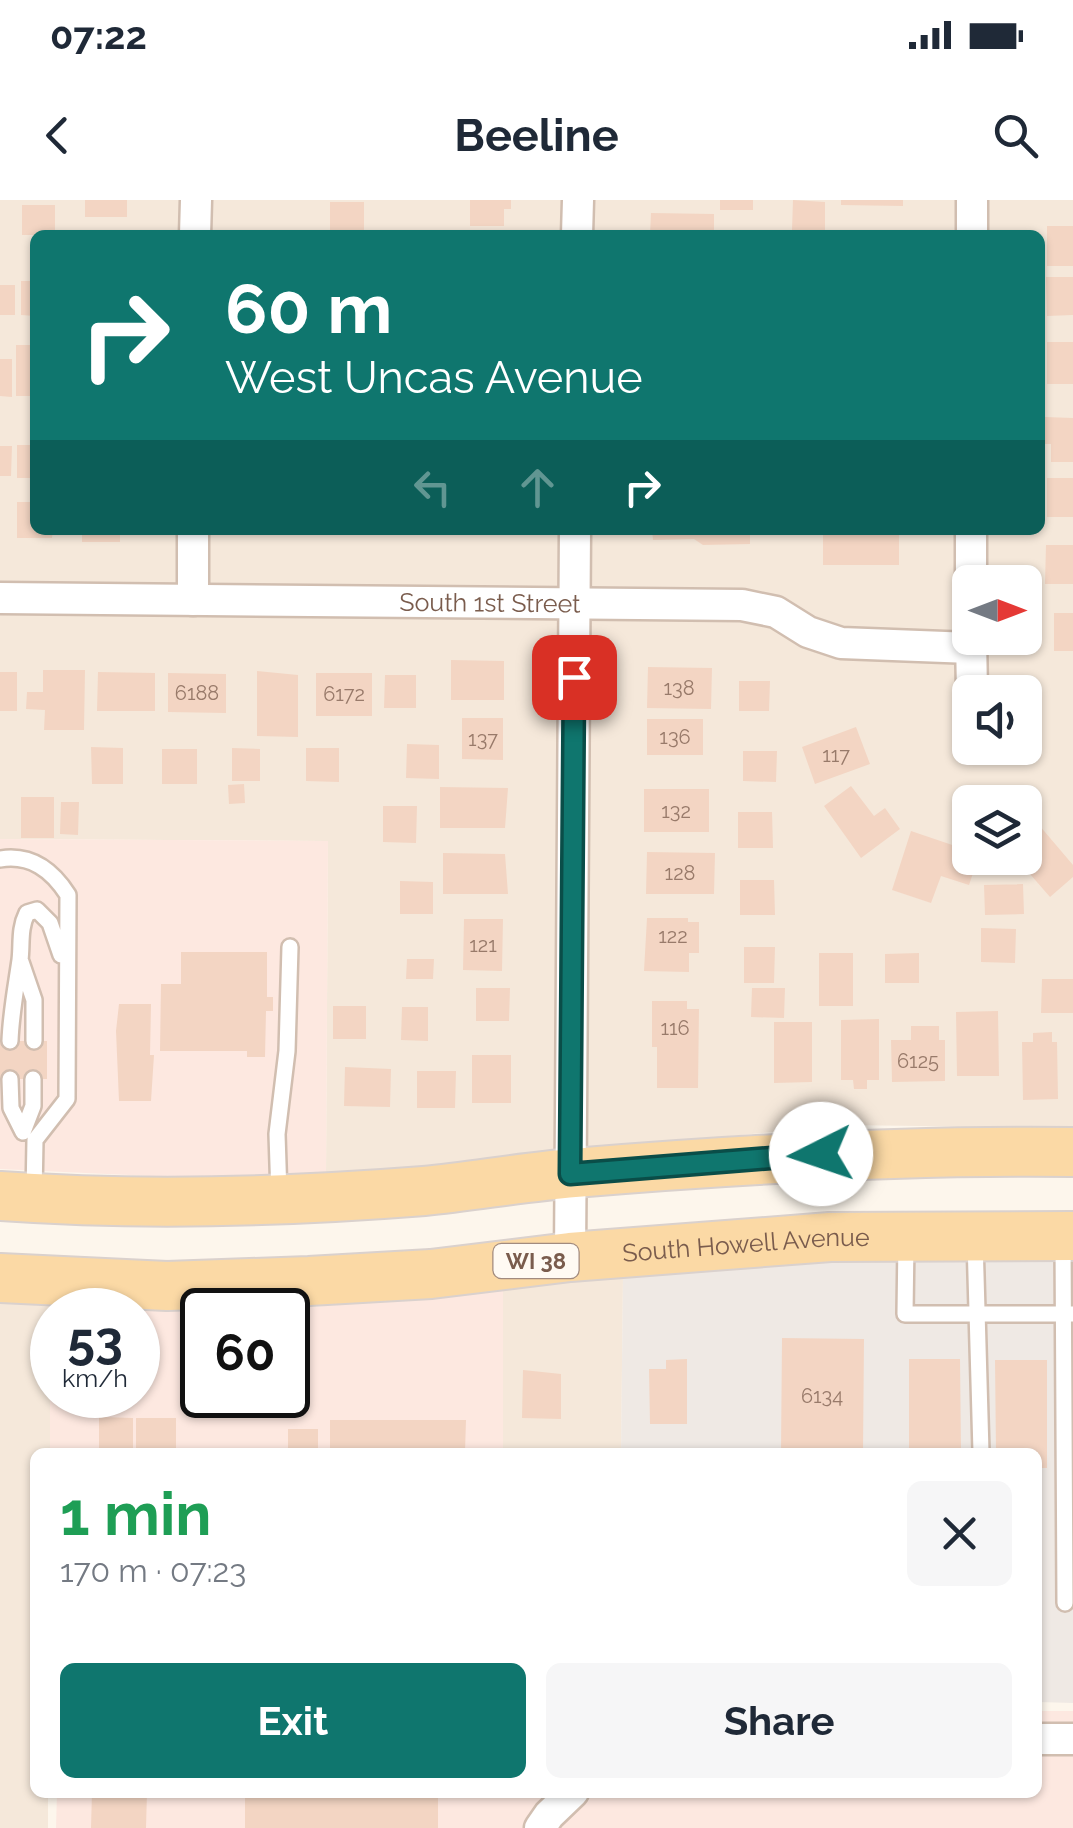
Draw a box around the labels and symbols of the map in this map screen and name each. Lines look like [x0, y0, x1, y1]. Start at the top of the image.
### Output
north arrow [952, 565, 1042, 655]
street label: South 1st Street [399, 587, 581, 618]
pin [532, 635, 617, 720]
house number: 138 [663, 676, 695, 700]
house number: 6188 [175, 681, 219, 705]
house number: 6172 [323, 682, 365, 706]
house number: 136 [659, 725, 691, 749]
house number: 137 [468, 727, 498, 751]
house number: 117 [822, 743, 850, 767]
house number: 132 [661, 799, 691, 823]
house number: 128 [665, 861, 695, 885]
house number: 122 [658, 924, 688, 948]
house number: 121 [469, 933, 497, 957]
house number: 116 [660, 1016, 690, 1040]
house number: 6125 [897, 1049, 939, 1073]
position arrow [769, 1102, 873, 1206]
street label: South Howell Avenue [621, 1222, 870, 1268]
road number: WI 38 [494, 1244, 578, 1278]
speed limit sign: 60 [180, 1288, 310, 1418]
house number: 6134 [801, 1384, 843, 1408]

